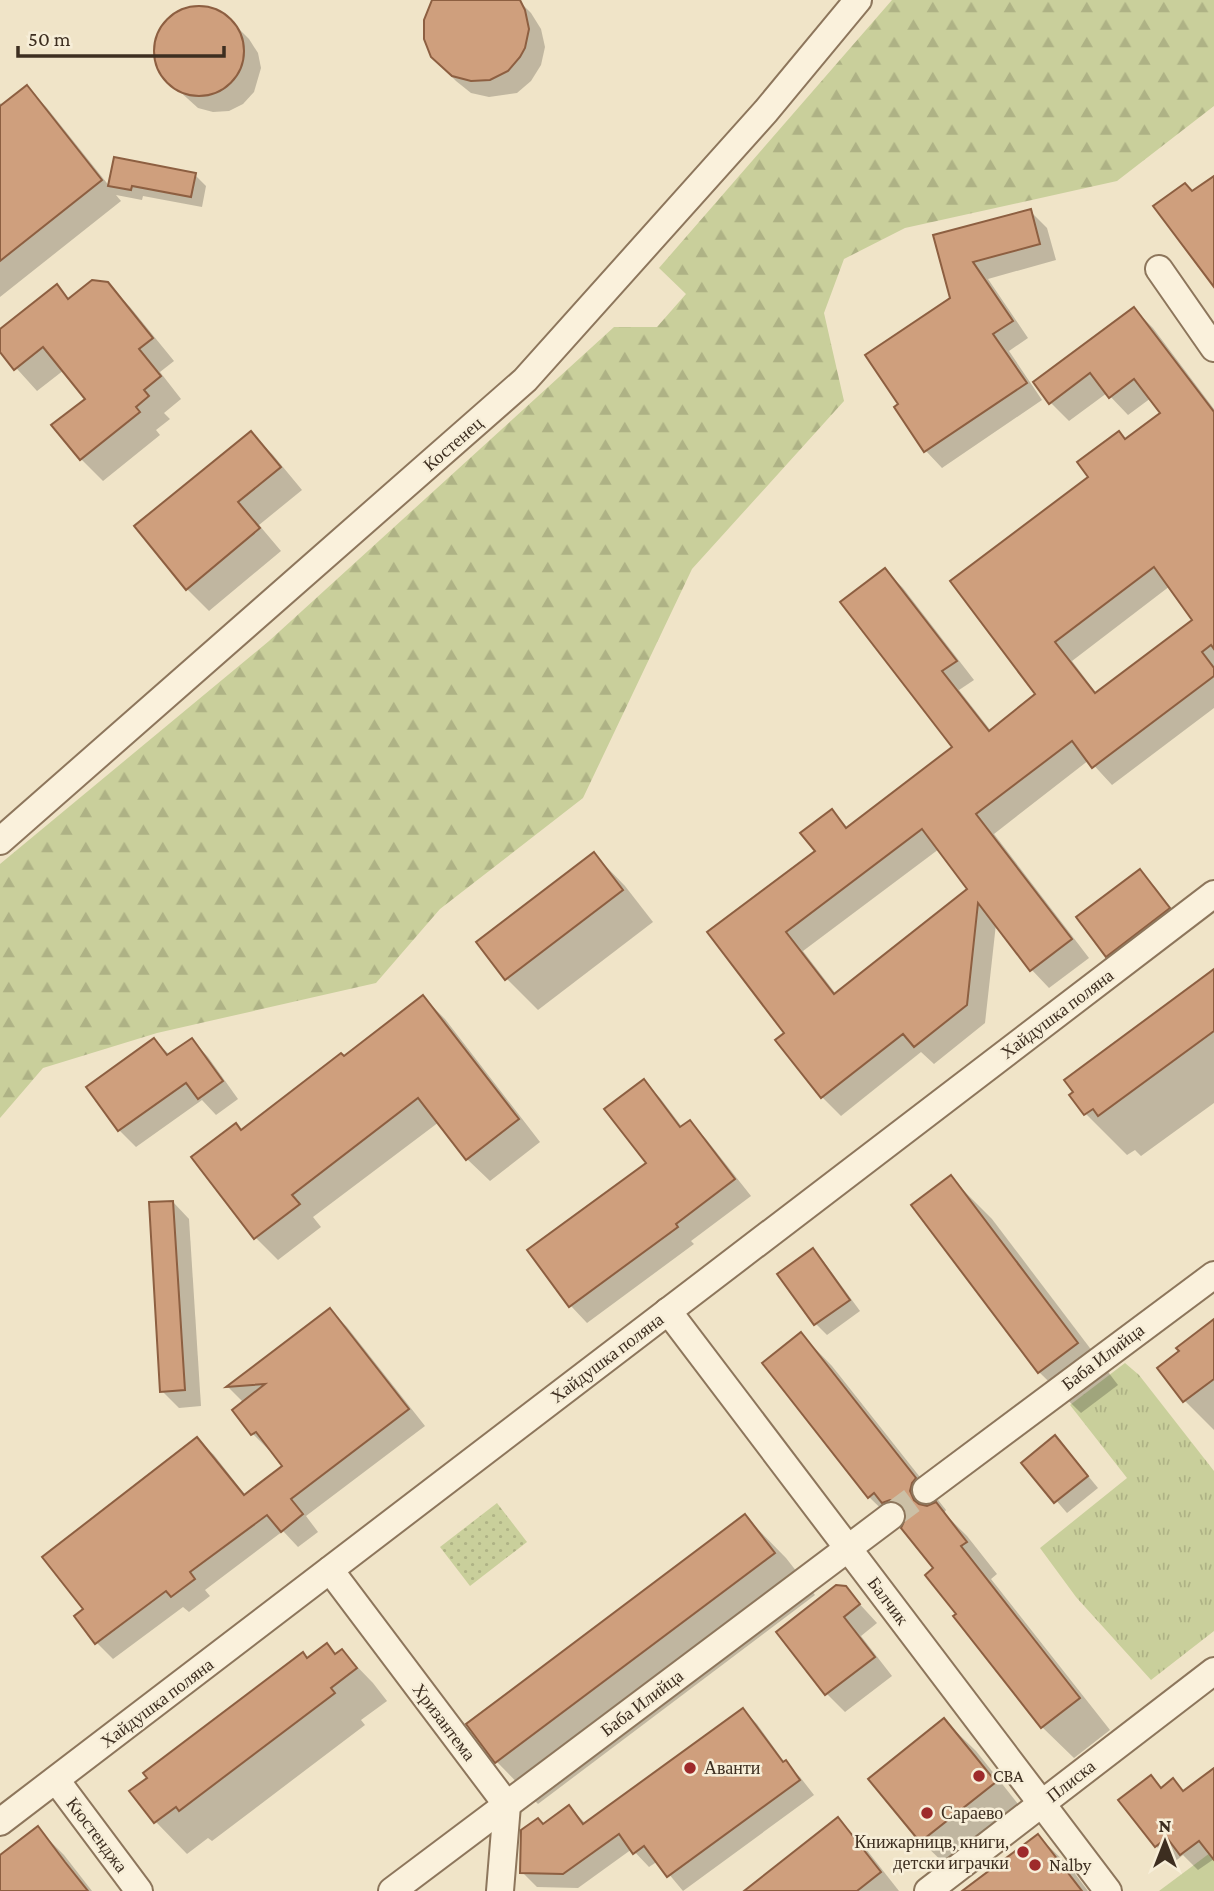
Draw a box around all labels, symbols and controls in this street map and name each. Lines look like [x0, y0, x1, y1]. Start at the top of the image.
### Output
scale bar [18, 14, 224, 58]
text: 50 m [28, 27, 71, 51]
street label: Костенец [419, 413, 487, 475]
street label: Хайдушка поляна [997, 965, 1117, 1063]
street label: Хайдушка поляна [547, 1309, 667, 1407]
street label: Баба Илийца [1058, 1320, 1148, 1394]
street label: Балчик [863, 1573, 913, 1629]
street label: Хайдушка поляна [97, 1654, 217, 1752]
street label: Баба Илийца [597, 1666, 687, 1740]
street label: Хризантема [408, 1679, 480, 1765]
street label: Плиска [1043, 1756, 1099, 1806]
place label: Аванти [704, 1758, 761, 1778]
marker: Аванти [682, 1760, 698, 1776]
place label: CBA [993, 1766, 1024, 1786]
marker: CBA [971, 1768, 987, 1784]
street label: Кюстенджа [62, 1794, 132, 1876]
place label: Сараево [941, 1803, 1003, 1823]
marker: Сараево [919, 1805, 935, 1821]
north arrow [1130, 1807, 1200, 1877]
text: N [1159, 1815, 1172, 1836]
place label: Книжарницв, книги, детски играчки [854, 1832, 1009, 1873]
marker: Книжарницв, книги, детски играчки [1015, 1844, 1031, 1860]
place label: Nalby [1049, 1855, 1092, 1875]
marker: Nalby [1027, 1857, 1043, 1873]

